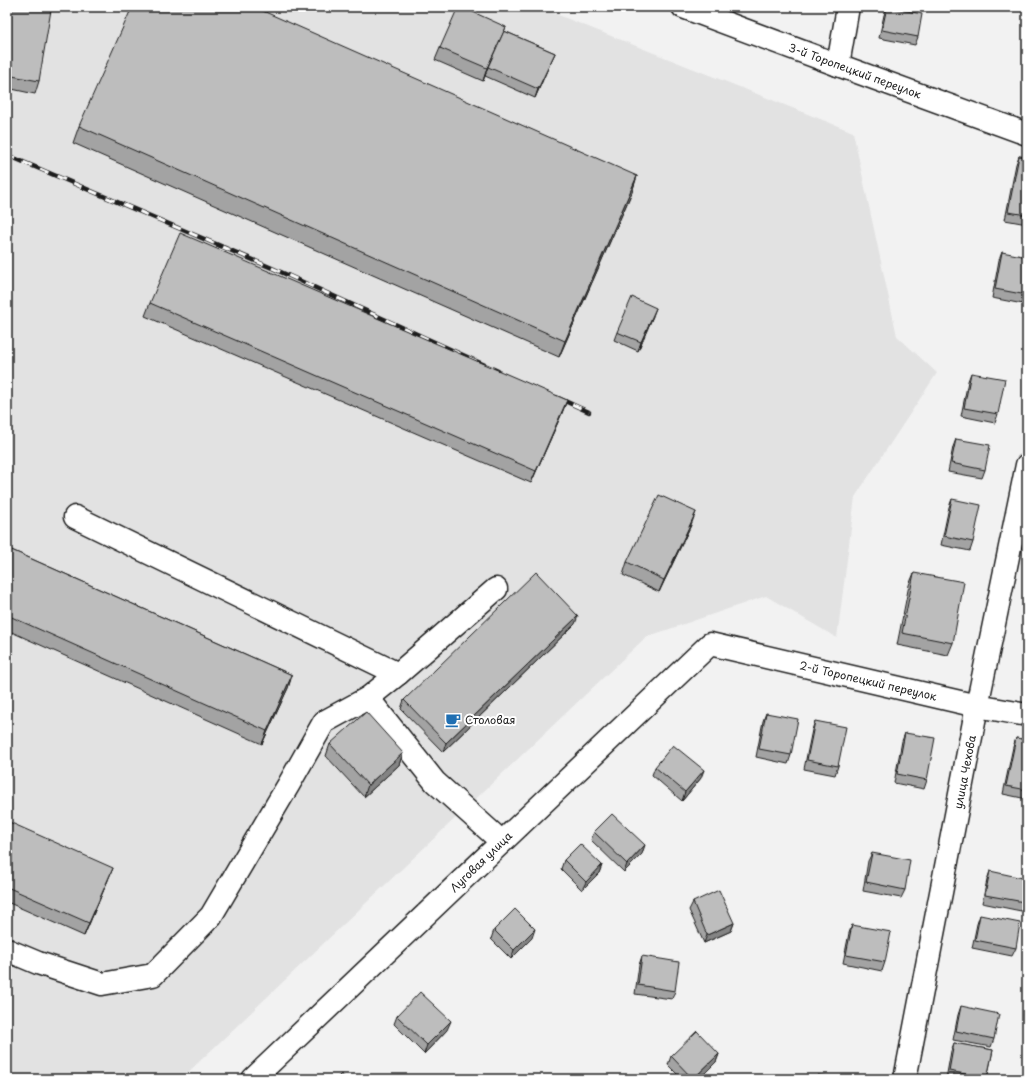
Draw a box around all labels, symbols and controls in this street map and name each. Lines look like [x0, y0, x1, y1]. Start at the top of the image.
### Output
street label: 3-й Торопецкий переулок [786, 39, 924, 103]
street label: 2-й Торопецкий переулок [798, 656, 939, 705]
cafe icon: Столовая [444, 711, 462, 729]
place label: Столовая [465, 711, 516, 728]
street label: улица Чехова [949, 733, 980, 810]
street label: Луговая улица [446, 827, 516, 896]

